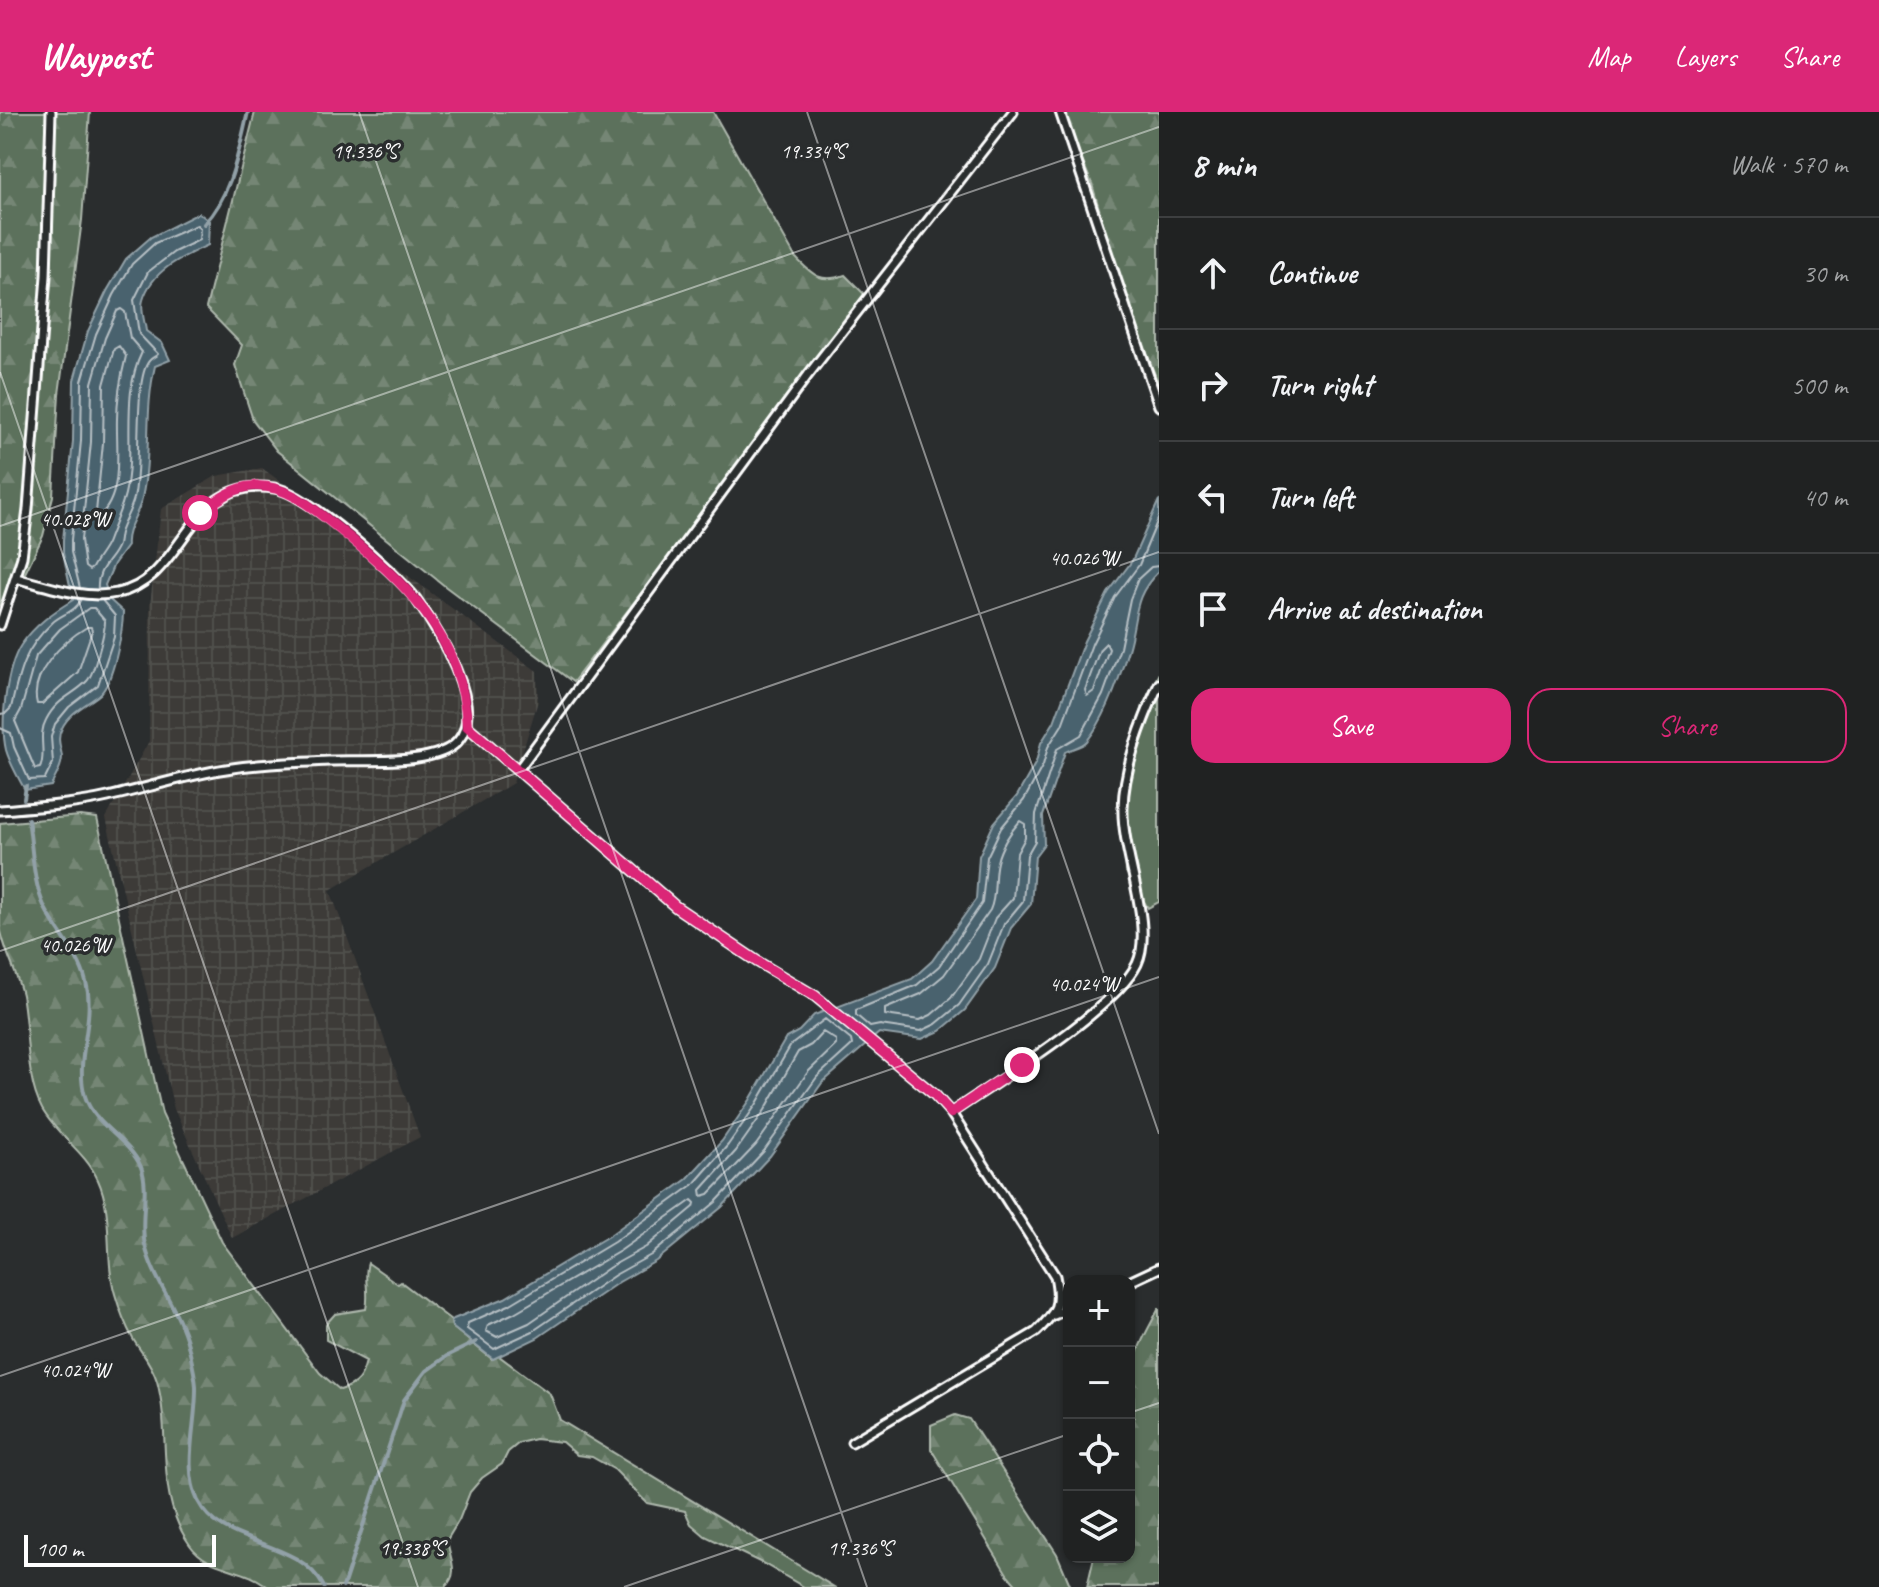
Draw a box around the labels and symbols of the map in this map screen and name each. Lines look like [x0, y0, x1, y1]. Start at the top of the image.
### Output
text: 19.336°S [333, 139, 401, 164]
text: 19.334°S [781, 139, 849, 164]
route start [182, 495, 218, 531]
text: 40.028°W [40, 507, 113, 532]
text: 40.026°W [1049, 546, 1122, 571]
text: 40.026°W [40, 933, 113, 958]
text: 40.024°W [1049, 972, 1122, 997]
route end [1004, 1047, 1040, 1083]
text: 40.024°W [40, 1358, 113, 1383]
scale bar [24, 1531, 216, 1567]
text: 19.338°S [380, 1536, 448, 1561]
text: 19.336°S [828, 1536, 896, 1561]

